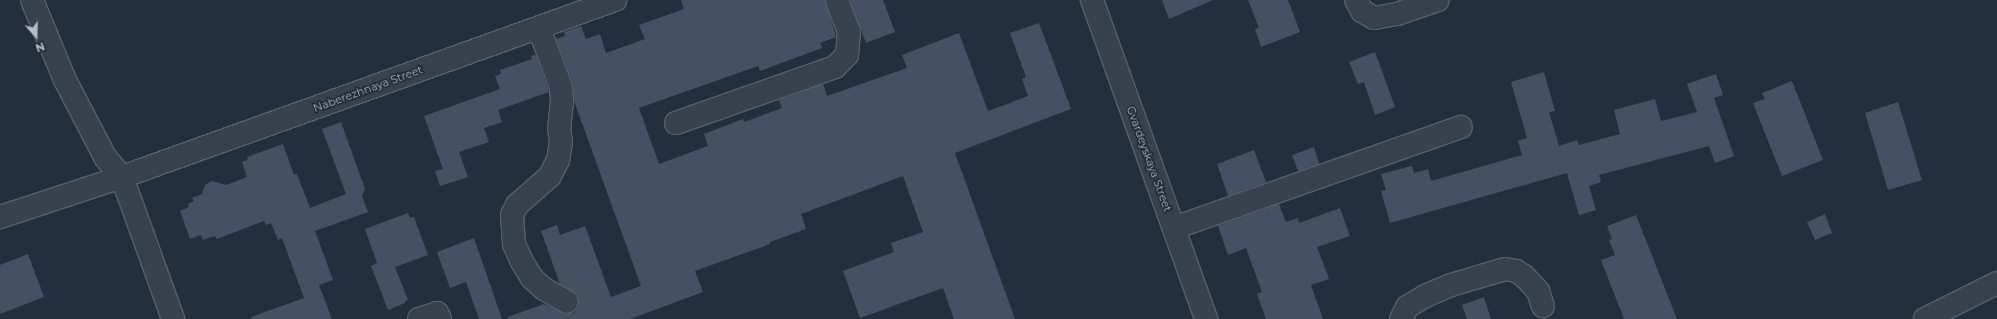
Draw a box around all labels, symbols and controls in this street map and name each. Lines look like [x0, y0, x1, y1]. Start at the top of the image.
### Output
north arrow [16, 16, 56, 56]
text: N [34, 39, 47, 55]
street label: Naberezhnaya Street [311, 63, 425, 115]
street label: Gvardeyskaya Street [1124, 104, 1174, 214]

